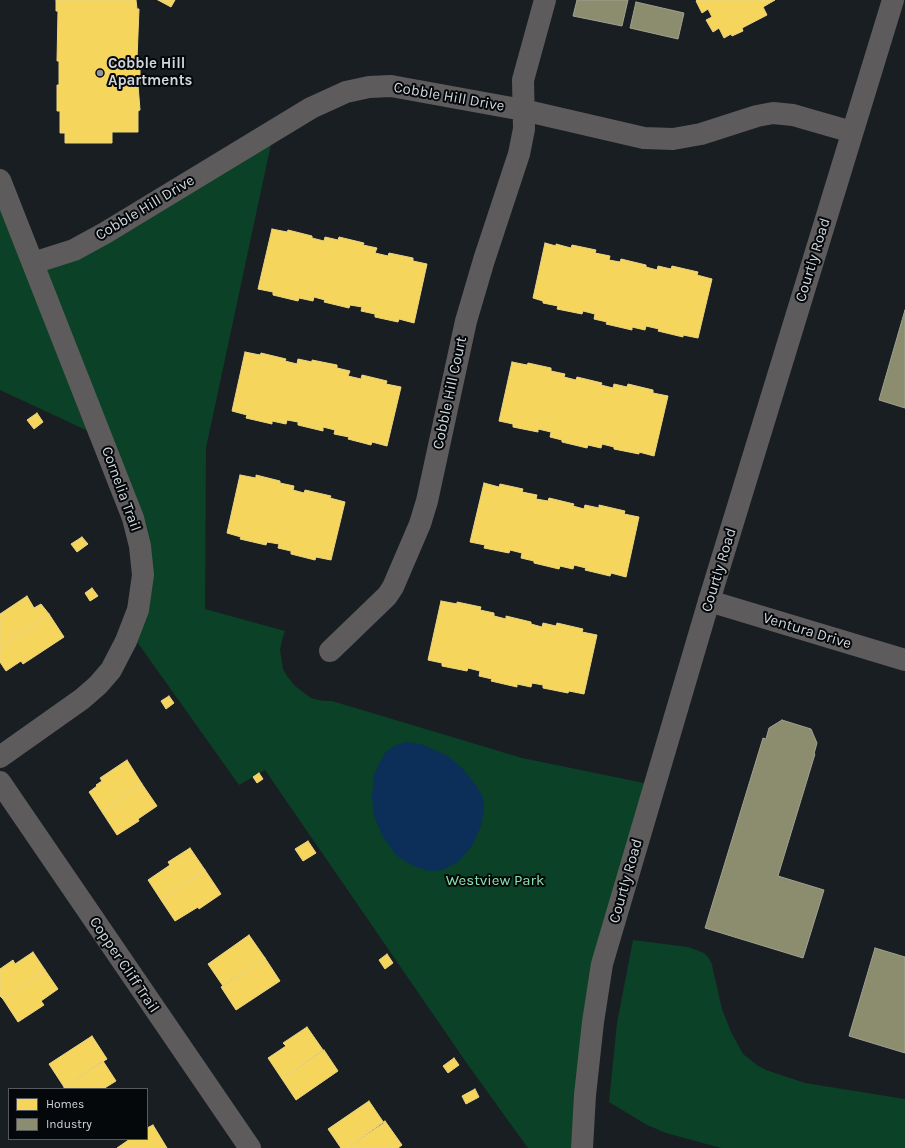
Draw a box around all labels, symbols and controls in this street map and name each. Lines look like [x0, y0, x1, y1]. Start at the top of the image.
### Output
place label: Cobble Hill Apartments [108, 55, 192, 90]
marker: Cobble Hill Apartments [95, 68, 105, 78]
street label: Cobble Hill Drive [392, 78, 506, 116]
street label: Cobble Hill Drive [92, 171, 198, 245]
street label: Courtly Road [792, 216, 834, 304]
street label: Cobble Hill Court [429, 335, 471, 451]
street label: Cornelia Trail [97, 444, 145, 534]
street label: Courtly Road [698, 526, 740, 614]
street label: Ventura Drive [761, 609, 853, 653]
street label: Courtly Road [605, 837, 647, 925]
park label: Westview Park [446, 872, 544, 890]
street label: Copper Cliff Trail [85, 914, 163, 1016]
legend [8, 1088, 148, 1140]
text: Homes [46, 1097, 84, 1111]
text: Industry [46, 1117, 92, 1131]

